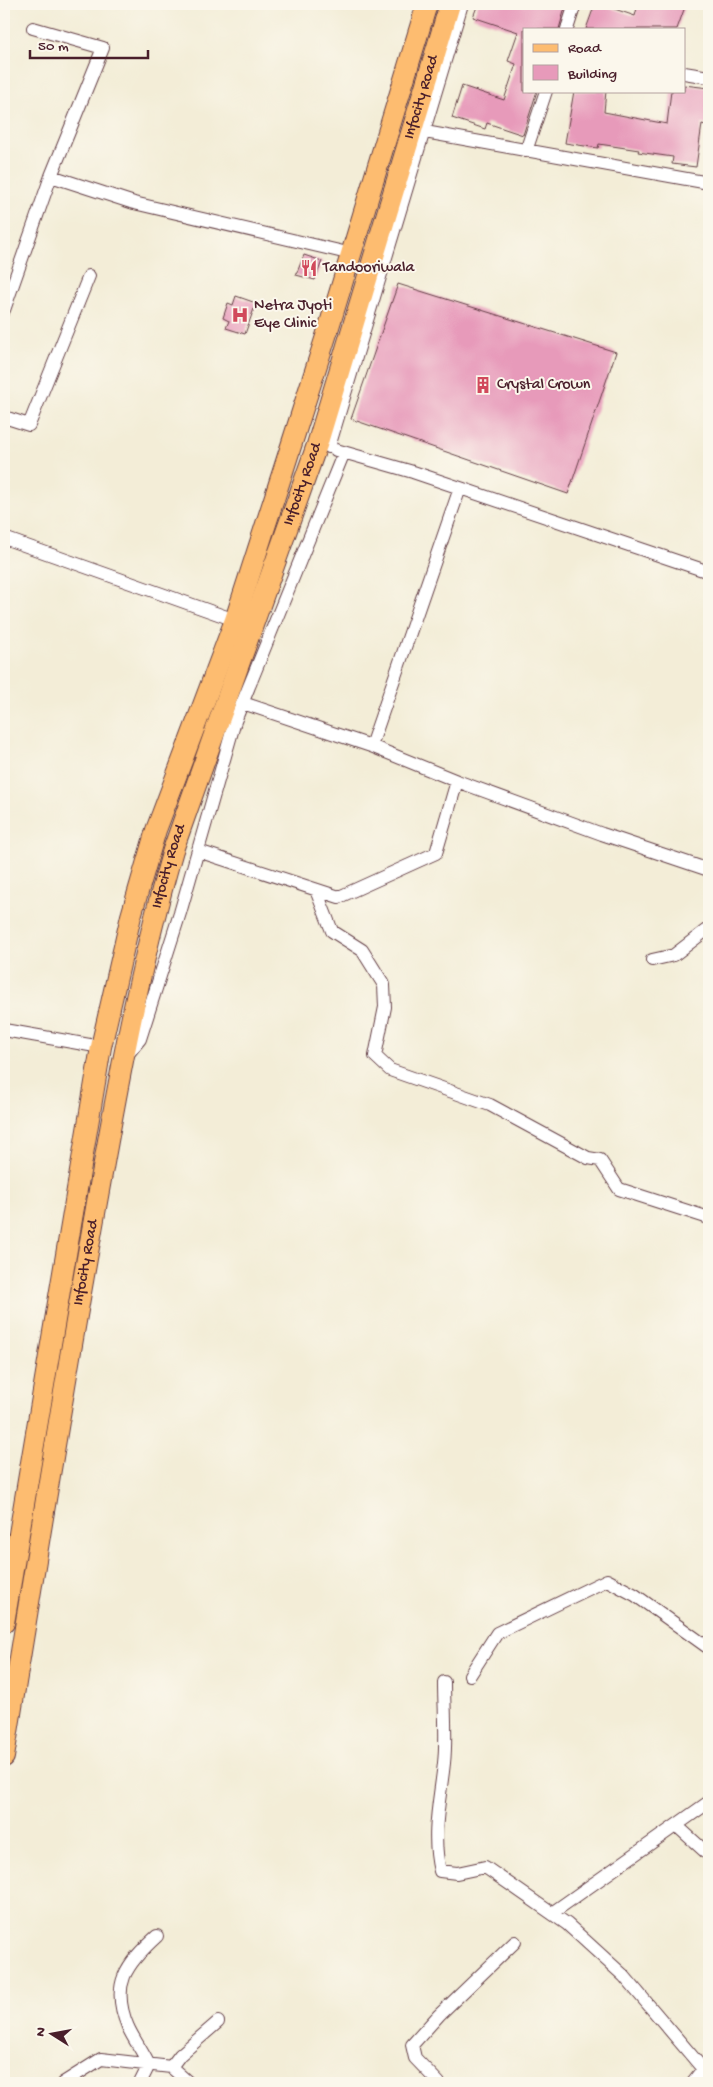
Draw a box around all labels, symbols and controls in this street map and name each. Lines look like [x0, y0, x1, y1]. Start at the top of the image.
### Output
scale bar [30, 28, 148, 60]
legend [523, 28, 686, 92]
text: 50 m [38, 38, 69, 56]
text: Road [568, 40, 602, 58]
street label: Infocity Road [400, 52, 444, 142]
text: Building [567, 66, 617, 84]
restaurant icon: Tandooriwala [299, 258, 319, 278]
place label: Tandooriwala [322, 259, 416, 278]
place label: Netra Jyoti Eye Clinic [254, 297, 332, 334]
hospital icon: Netra Jyoti Eye Clinic [230, 305, 250, 325]
building icon: Crystal Crown [473, 375, 493, 395]
place label: Crystal Crown [497, 376, 591, 395]
street label: Infocity Road [279, 439, 327, 529]
street label: Infocity Road [148, 820, 191, 911]
street label: Infocity Road [69, 1217, 103, 1307]
north arrow [28, 2010, 78, 2060]
text: N [32, 2026, 51, 2038]

